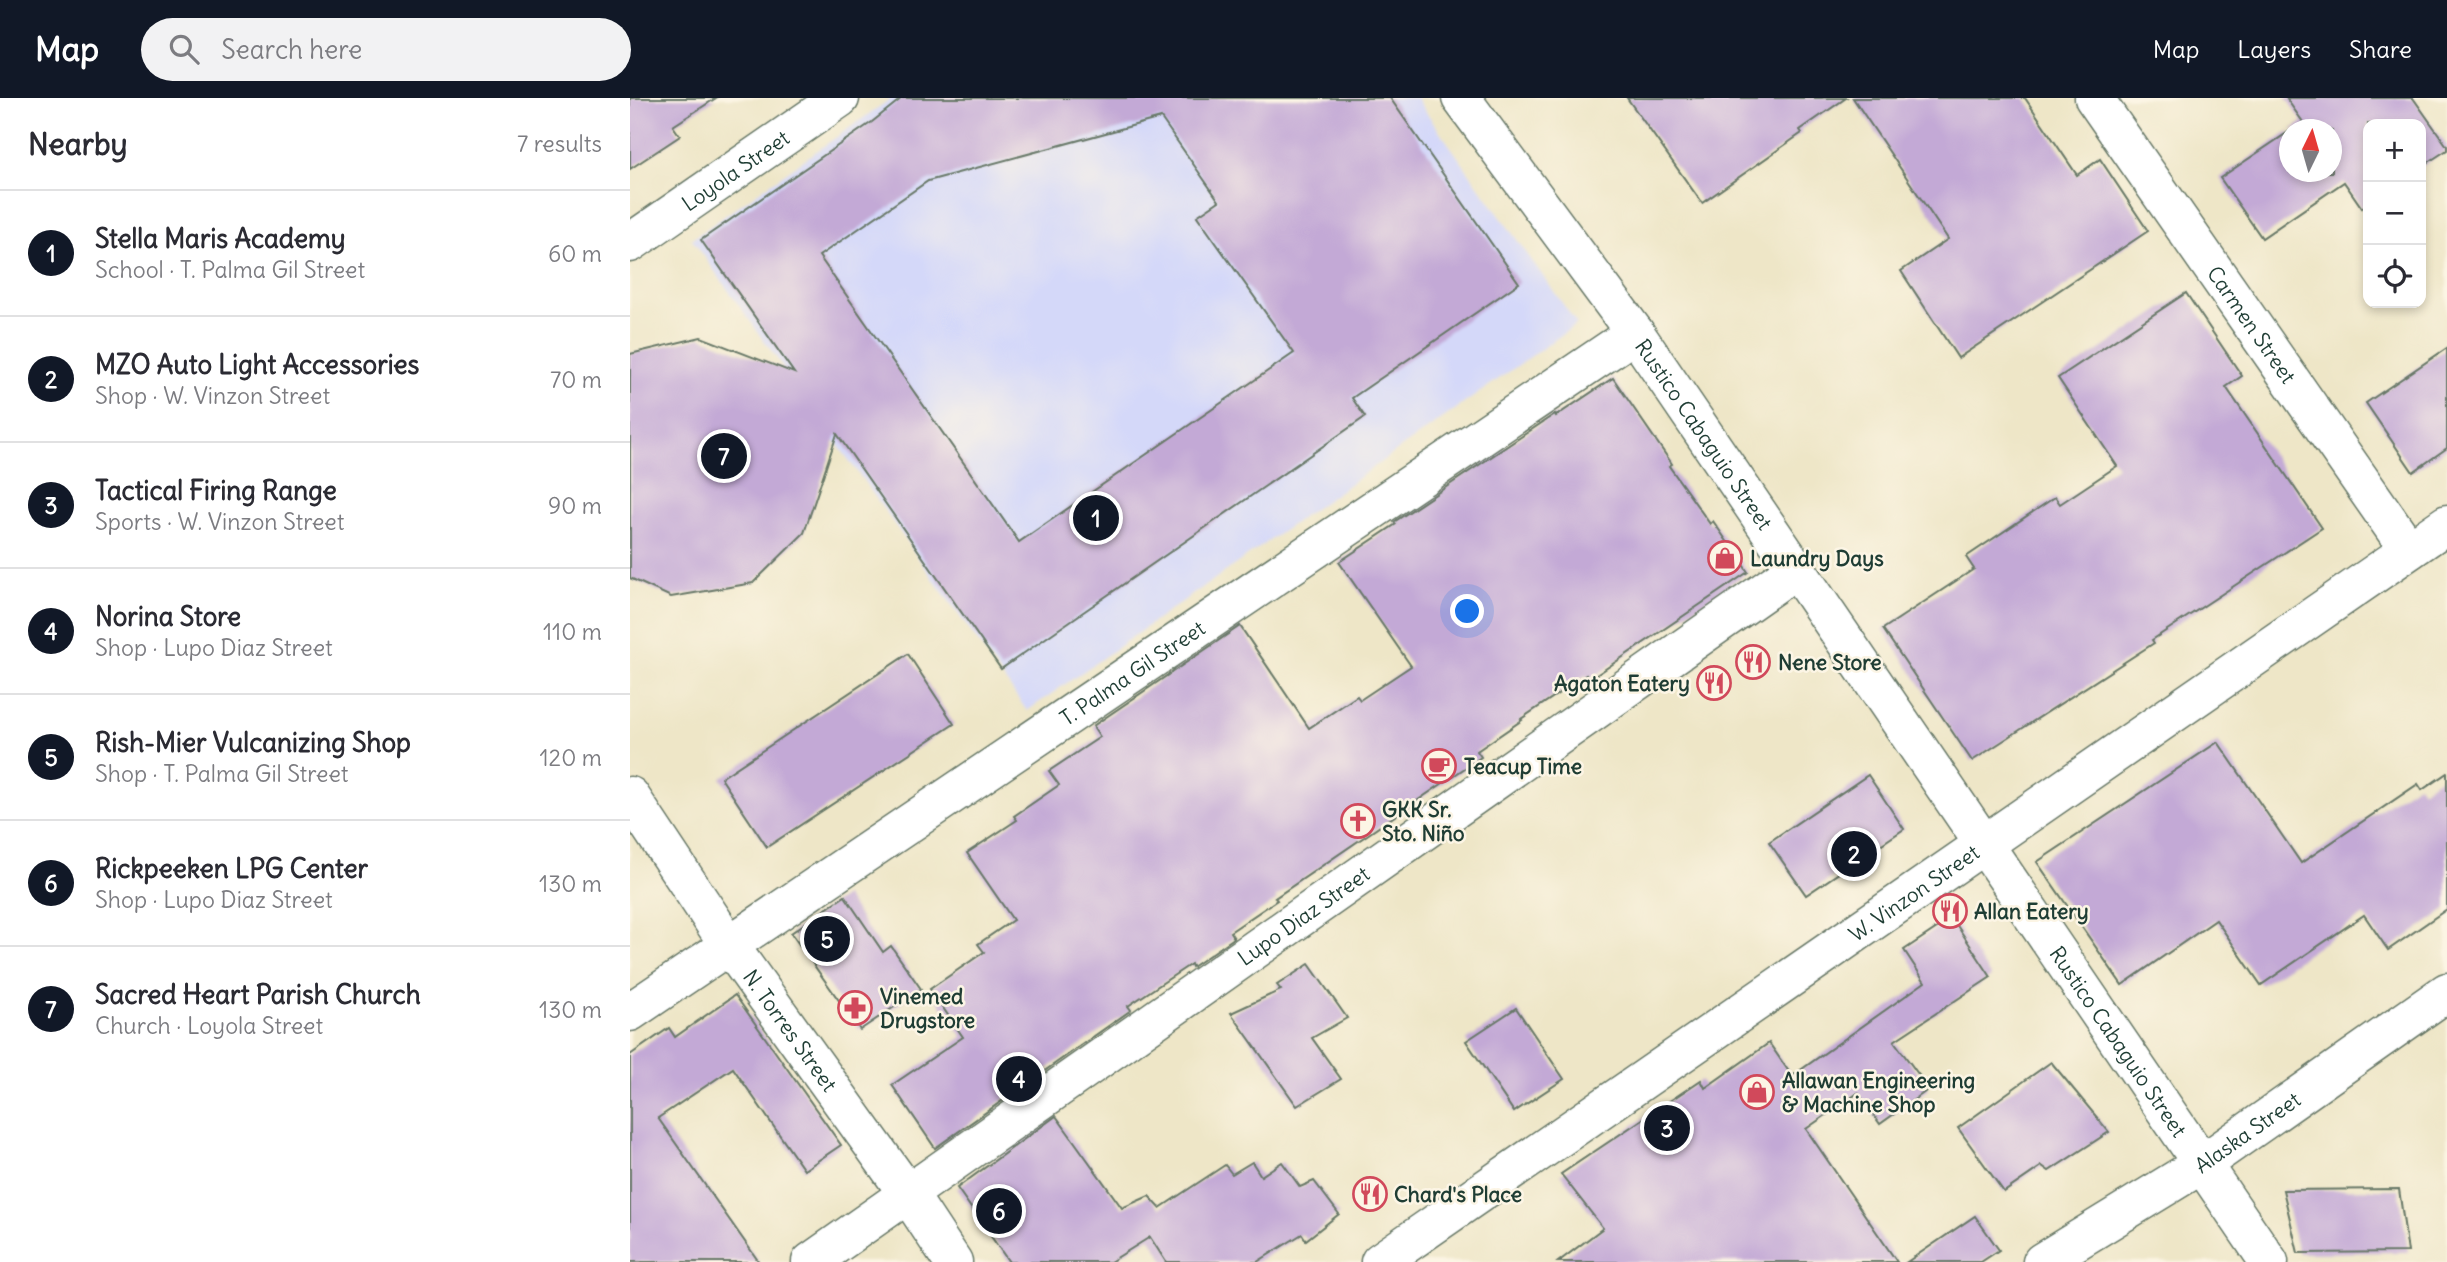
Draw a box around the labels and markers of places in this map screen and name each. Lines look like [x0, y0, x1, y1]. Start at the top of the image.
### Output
pin: 7 [701, 430, 747, 482]
pin: 1 [1073, 492, 1119, 544]
shop icon: Laundry Days [1706, 539, 1744, 577]
place label: Laundry Days [1750, 545, 1884, 572]
restaurant icon: Nene Store [1734, 643, 1772, 681]
place label: Nene Store [1778, 649, 1882, 676]
restaurant icon: Agaton Eatery [1695, 664, 1733, 702]
place label: Agaton Eatery [1554, 670, 1690, 697]
cafe icon: Teacup Time [1420, 747, 1458, 785]
place label: Teacup Time [1464, 753, 1582, 780]
place label: GKK Sr. Sto. Niño [1382, 796, 1465, 847]
church icon: GKK Sr. Sto. Niño [1339, 802, 1377, 840]
pin: 2 [1831, 828, 1877, 880]
restaurant icon: Allan Eatery [1931, 892, 1969, 930]
place label: Allan Eatery [1974, 898, 2089, 925]
pin: 5 [804, 913, 850, 965]
place label: Vinemed Drugstore [880, 983, 975, 1034]
pharmacy icon: Vinemed Drugstore [836, 989, 874, 1027]
pin: 4 [996, 1053, 1042, 1105]
place label: Allawan Engineering & Machine Shop [1782, 1067, 1975, 1118]
shop icon: Allawan Engineering & Machine Shop [1738, 1073, 1776, 1111]
pin: 3 [1644, 1102, 1690, 1154]
restaurant icon: Chard's Place [1351, 1175, 1389, 1213]
place label: Chard's Place [1394, 1181, 1522, 1208]
pin: 6 [976, 1185, 1022, 1237]

